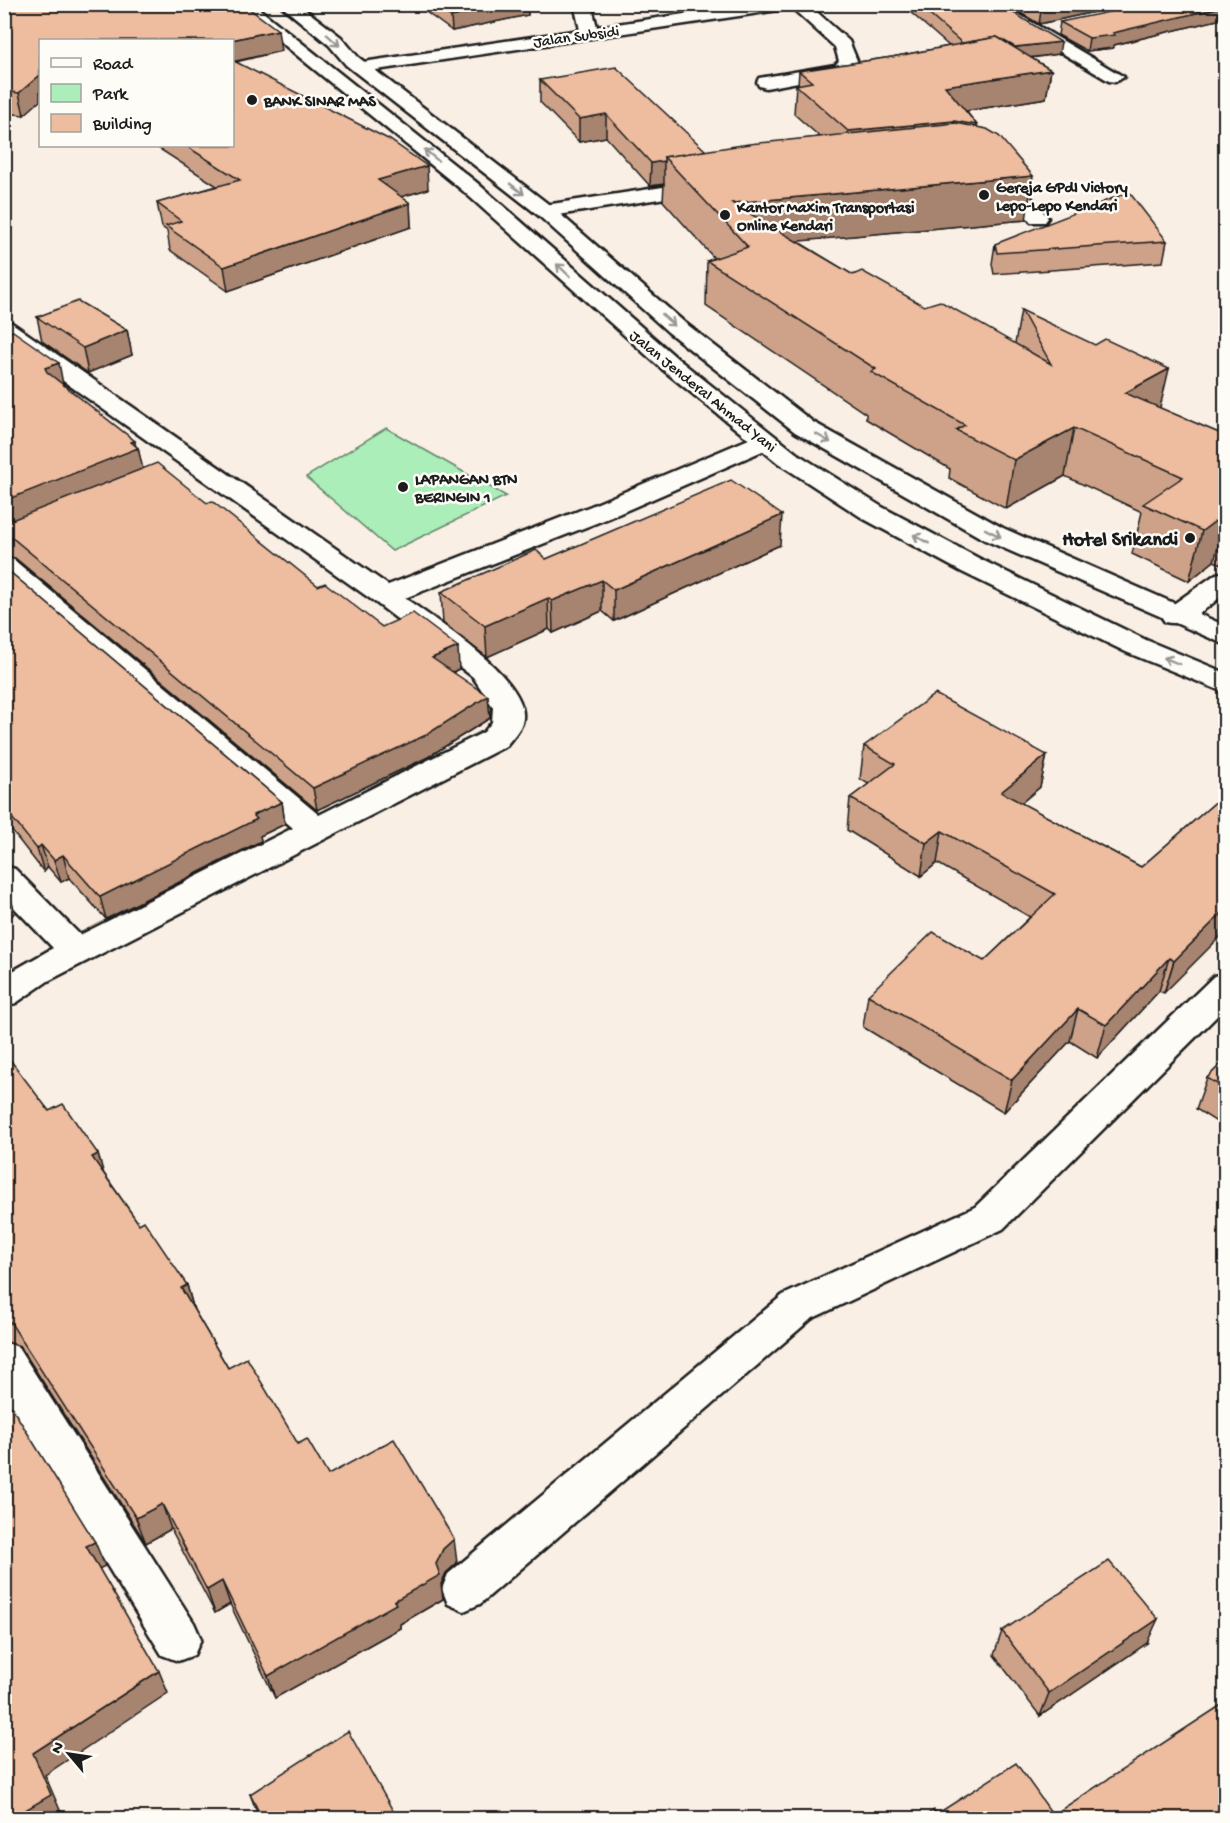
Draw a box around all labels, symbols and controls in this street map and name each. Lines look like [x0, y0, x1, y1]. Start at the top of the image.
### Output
street label: Jalan Subsidi [532, 23, 621, 54]
one-way arrow [325, 33, 340, 47]
legend [39, 39, 234, 147]
text: Road [93, 55, 134, 76]
text: Park [92, 85, 129, 106]
marker: BANK SINAR MAS [245, 93, 259, 107]
place label: BANK SINAR MAS [263, 94, 377, 113]
text: Building [92, 115, 152, 136]
one-way arrow [423, 148, 439, 161]
place label: Gereja GPdI Victory Lepo-Lepo Kendari [996, 180, 1128, 217]
one-way arrow [509, 183, 525, 196]
marker: Gereja GPdI Victory Lepo-Lepo Kendari [977, 188, 991, 202]
place label: Kantor Maxim Transportasi Online Kendari [736, 200, 915, 237]
marker: Kantor Maxim Transportasi Online Kendari [718, 208, 732, 222]
one-way arrow [556, 262, 571, 277]
one-way arrow [660, 313, 675, 327]
street label: Jalan Jenderal Ahmad Yani [624, 328, 779, 458]
one-way arrow [814, 432, 831, 444]
place label: LAPANGAN BTN BERINGIN 1 [414, 472, 518, 509]
marker: LAPANGAN BTN BERINGIN 1 [396, 480, 410, 494]
one-way arrow [984, 528, 1002, 539]
place label: Hotel Srikandi [1062, 530, 1178, 553]
marker: Hotel Srikandi [1183, 531, 1197, 545]
one-way arrow [913, 533, 930, 545]
one-way arrow [1163, 655, 1181, 666]
north arrow [39, 1724, 99, 1784]
text: N [48, 1739, 70, 1758]

